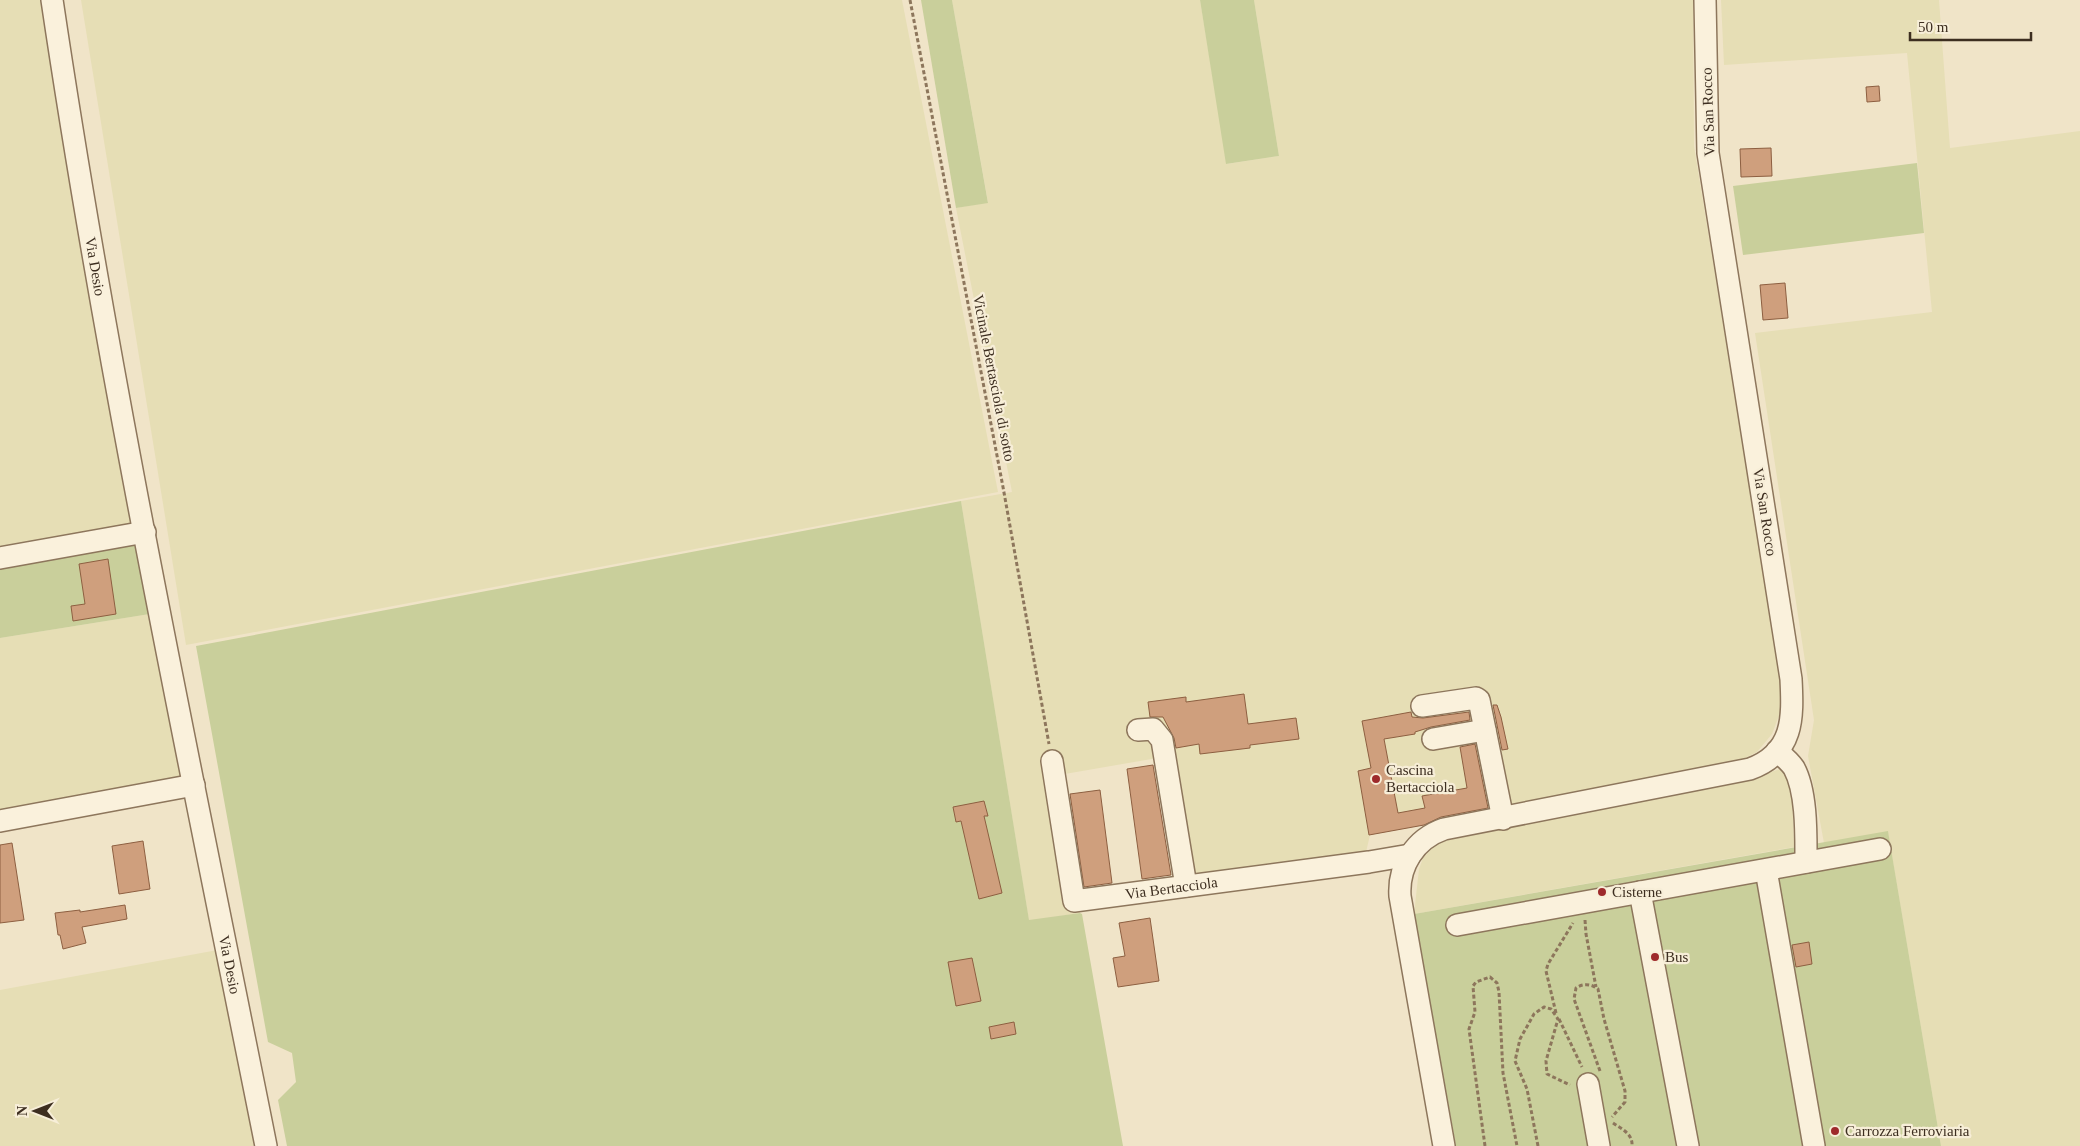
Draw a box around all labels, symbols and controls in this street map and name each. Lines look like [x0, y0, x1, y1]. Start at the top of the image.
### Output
scale bar [1910, 10, 2031, 42]
text: 50 m [1918, 19, 1949, 35]
street label: Via San Rocco [1698, 67, 1718, 157]
street label: Via Desio [82, 236, 108, 297]
street label: Vicinale Bertasciola di sotto [970, 293, 1018, 463]
street label: Via San Rocco [1750, 467, 1780, 557]
place label: Cascina Bertacciola [1386, 762, 1455, 795]
marker: Cascina Bertacciola [1370, 773, 1382, 785]
street label: Via Bertacciola [1124, 874, 1219, 902]
place label: Cisterne [1612, 884, 1662, 900]
marker: Cisterne [1596, 886, 1608, 898]
street label: Via Desio [216, 934, 243, 995]
place label: Bus [1665, 949, 1689, 965]
marker: Bus [1649, 951, 1661, 963]
north arrow [10, 1086, 60, 1136]
text: N [15, 1106, 30, 1116]
place label: Carrozza Ferroviaria [1845, 1123, 1970, 1139]
marker: Carrozza Ferroviaria [1829, 1125, 1841, 1137]

